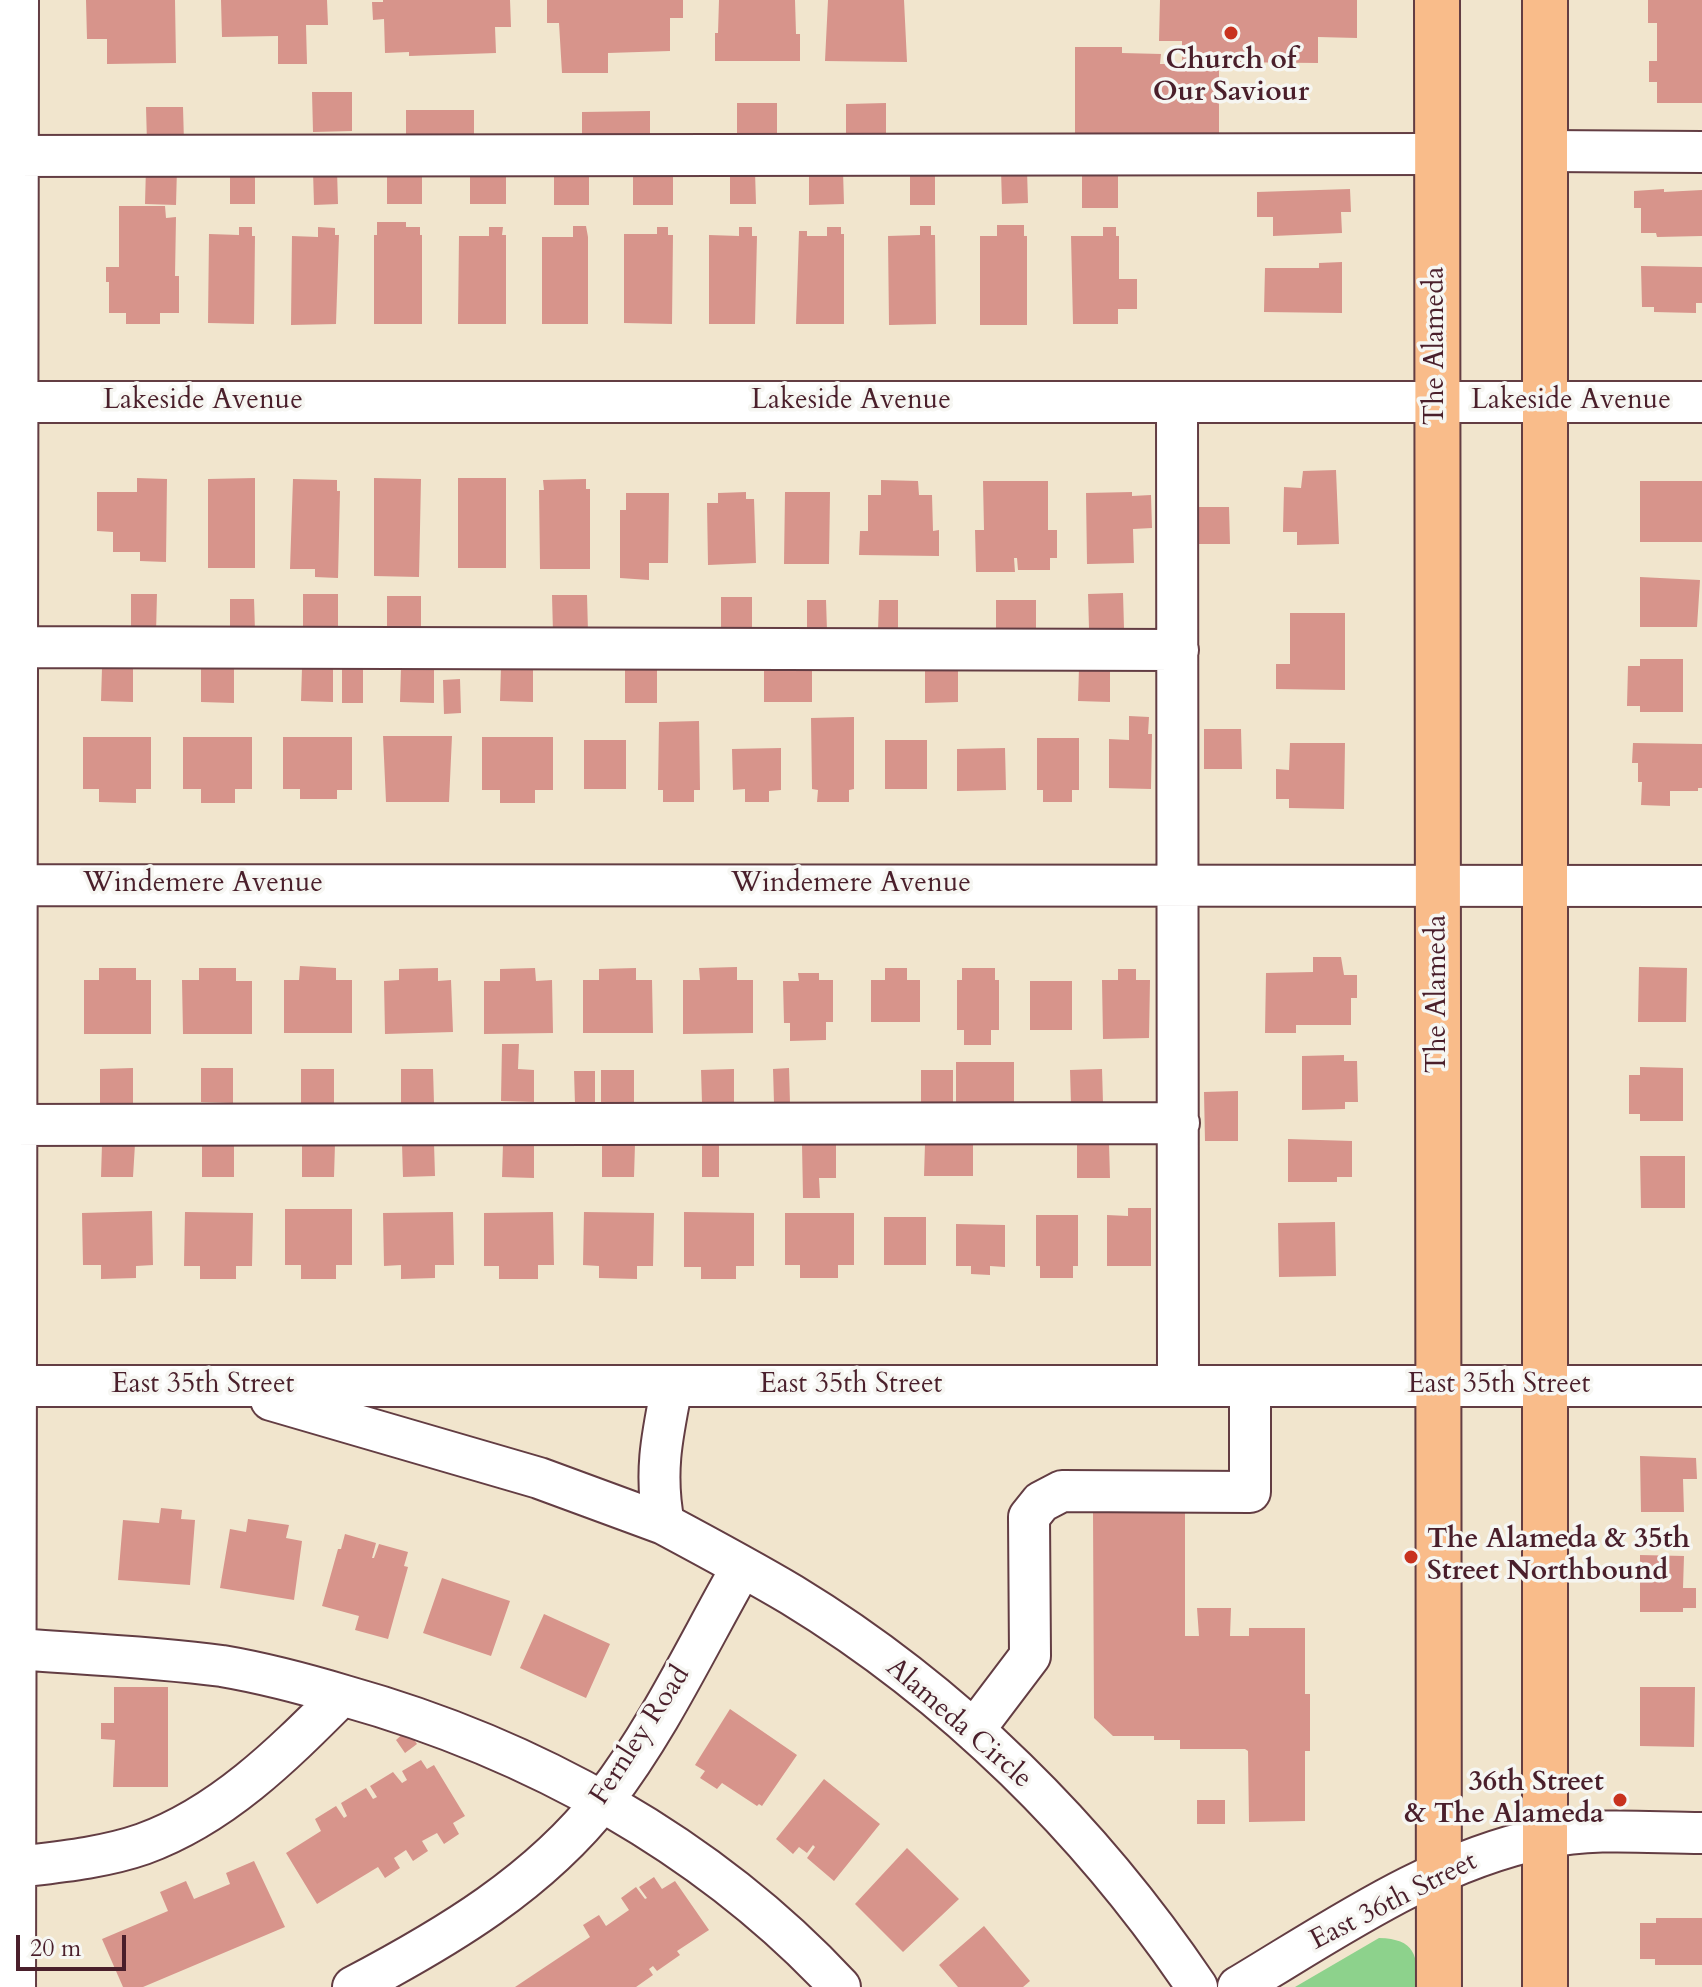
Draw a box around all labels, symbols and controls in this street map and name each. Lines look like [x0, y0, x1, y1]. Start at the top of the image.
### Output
marker: Church of Our Saviour [1222, 24, 1240, 42]
place label: Church of Our Saviour [1153, 45, 1309, 111]
street label: The Alameda [1420, 267, 1454, 425]
street label: Lakeside Avenue [103, 385, 303, 419]
street label: Lakeside Avenue [751, 385, 951, 419]
street label: Lakeside Avenue [1471, 385, 1671, 419]
street label: Windemere Avenue [83, 868, 323, 902]
street label: Windemere Avenue [731, 868, 971, 902]
street label: The Alameda [1422, 915, 1456, 1073]
street label: East 35th Street [112, 1369, 294, 1403]
street label: East 35th Street [760, 1369, 942, 1403]
street label: East 35th Street [1408, 1369, 1590, 1403]
place label: The Alameda & 35th Street Northbound [1427, 1524, 1690, 1590]
marker: The Alameda & 35th Street Northbound [1402, 1548, 1420, 1566]
street label: Alameda Circle [878, 1652, 1038, 1796]
street label: Fernley Road [584, 1660, 698, 1812]
place label: 36th Street & The Alameda [1405, 1767, 1604, 1833]
marker: 36th Street & The Alameda [1611, 1791, 1629, 1809]
street label: East 36th Street [1305, 1846, 1483, 1958]
scale bar [20, 1919, 130, 1969]
text: 20 m [30, 1932, 81, 1965]

